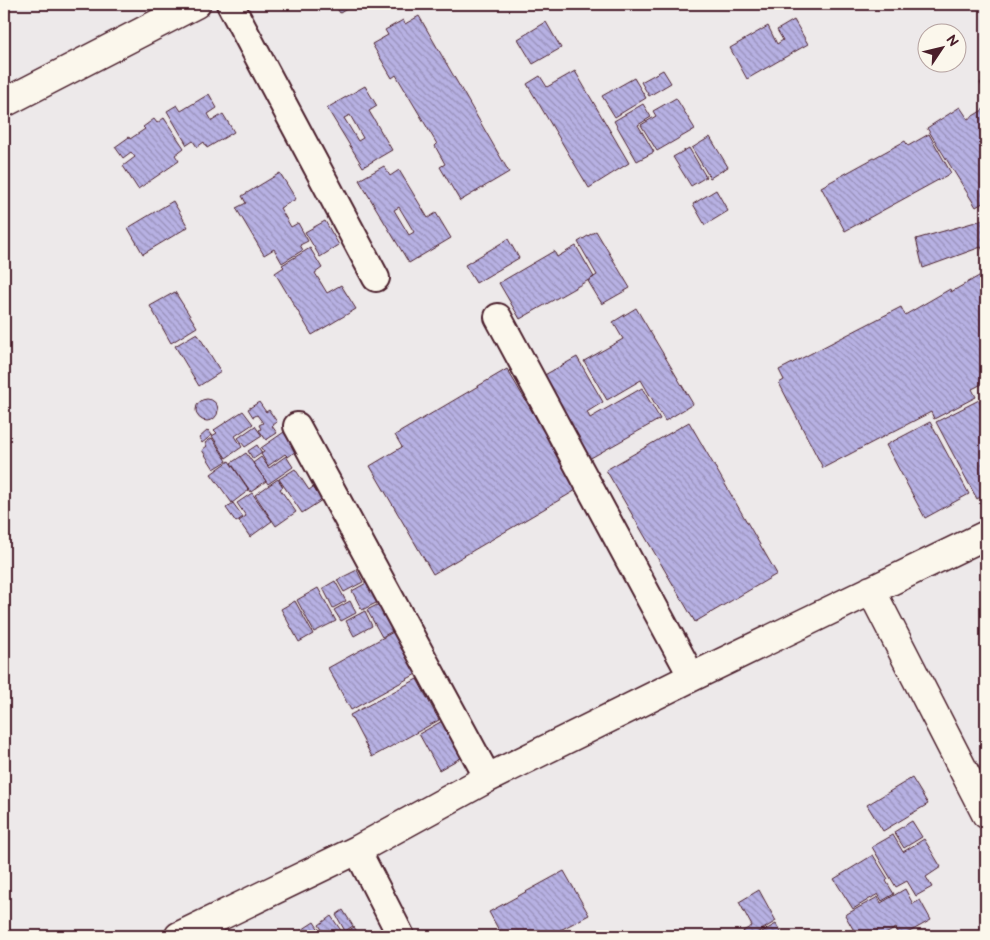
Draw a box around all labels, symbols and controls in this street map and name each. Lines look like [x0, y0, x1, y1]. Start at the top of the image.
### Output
north arrow [918, 22, 968, 72]
text: N [942, 32, 962, 50]

